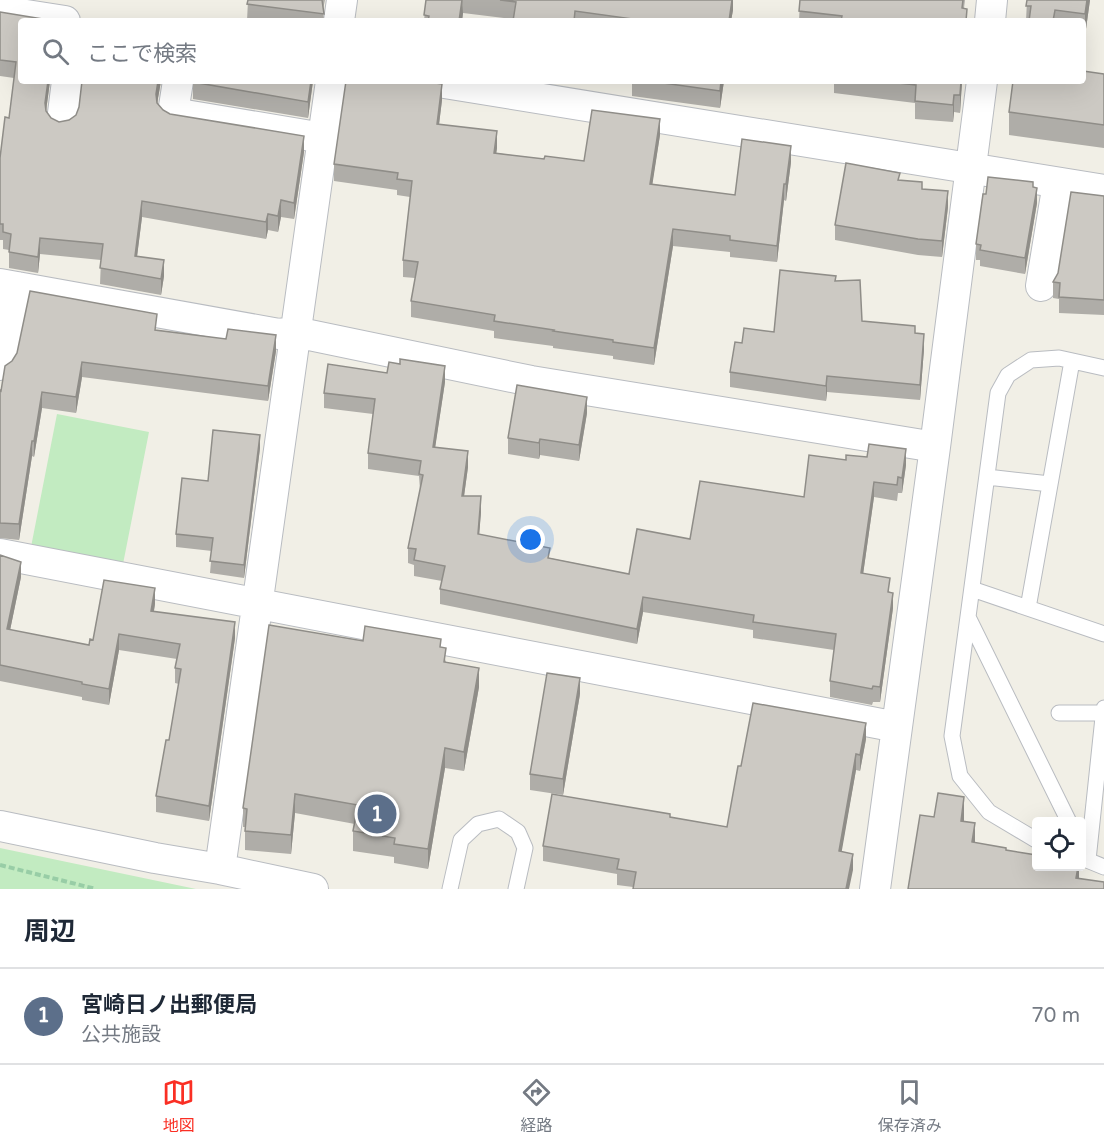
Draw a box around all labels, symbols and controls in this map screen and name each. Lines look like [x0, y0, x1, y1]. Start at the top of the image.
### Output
search box [18, 18, 1086, 84]
icon: search [39, 35, 72, 68]
text: ここで検索 [87, 41, 197, 67]
your location [516, 525, 545, 554]
pin: 1 [358, 792, 397, 836]
map controls [1032, 817, 1086, 871]
button: locate [1032, 817, 1086, 871]
text: 周辺 [24, 916, 76, 947]
text: 宮崎日ノ出郵便局 [81, 992, 257, 1018]
text: 1 [37, 1004, 50, 1028]
text: 70 m [1031, 1004, 1080, 1028]
text: 公共施設 [81, 1023, 161, 1047]
tab: 地図 [162, 1076, 195, 1136]
tab: 経路 [520, 1076, 553, 1136]
tab: 保存済み [878, 1076, 942, 1136]

